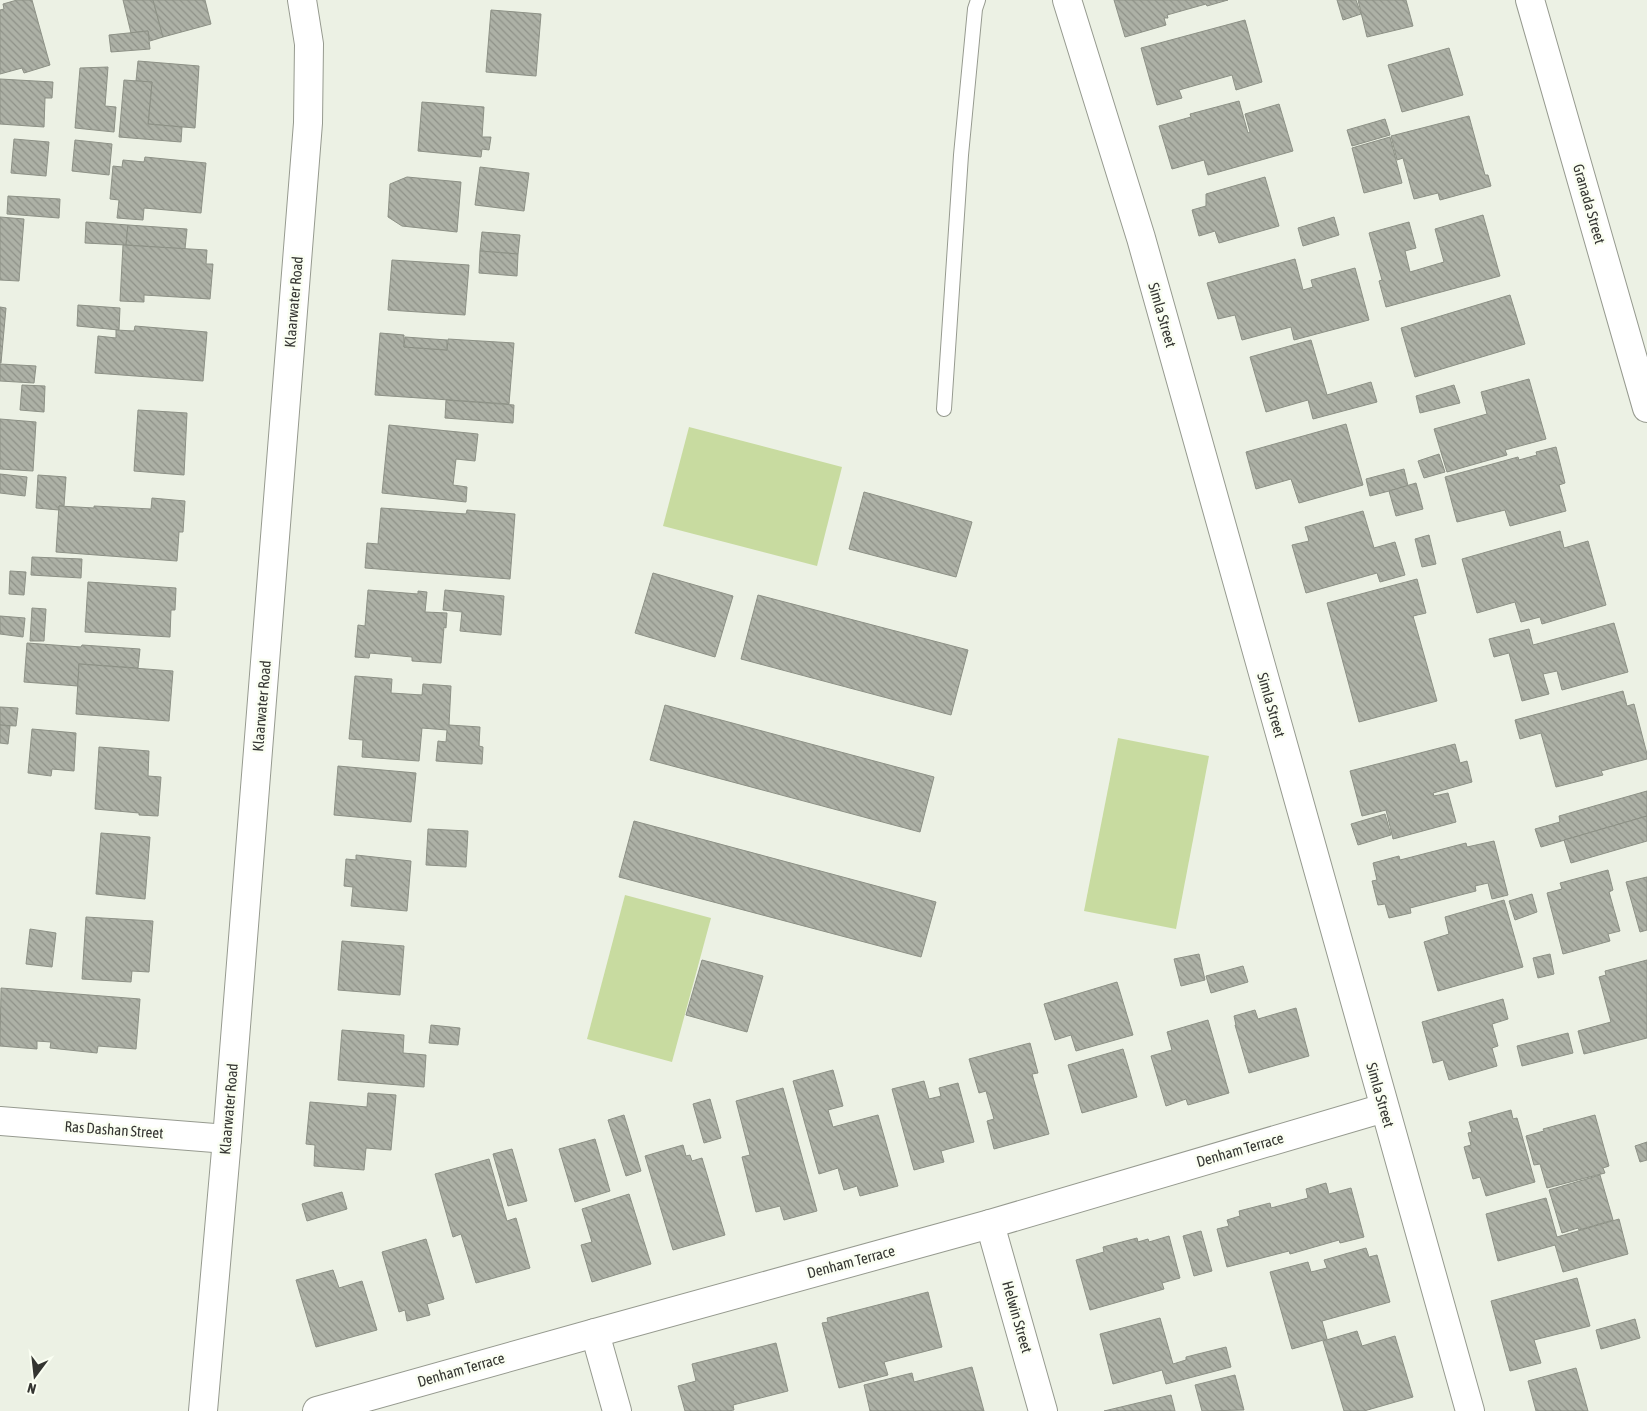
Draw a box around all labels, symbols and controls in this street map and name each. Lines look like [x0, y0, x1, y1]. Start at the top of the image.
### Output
street label: Granada Street [1570, 162, 1609, 246]
street label: Klaarwater Road [281, 256, 306, 348]
street label: Simla Street [1145, 281, 1180, 349]
street label: Klaarwater Road [249, 660, 274, 752]
street label: Simla Street [1254, 671, 1289, 739]
street label: Simla Street [1363, 1061, 1398, 1129]
street label: Klaarwater Road [216, 1063, 241, 1155]
street label: Ras Dashan Street [64, 1118, 164, 1141]
street label: Denham Terrace [1194, 1129, 1286, 1170]
street label: Denham Terrace [805, 1242, 897, 1281]
street label: Helwin Street [999, 1279, 1036, 1355]
street label: Denham Terrace [415, 1349, 507, 1390]
north arrow [10, 1351, 60, 1401]
text: N [26, 1380, 38, 1397]

